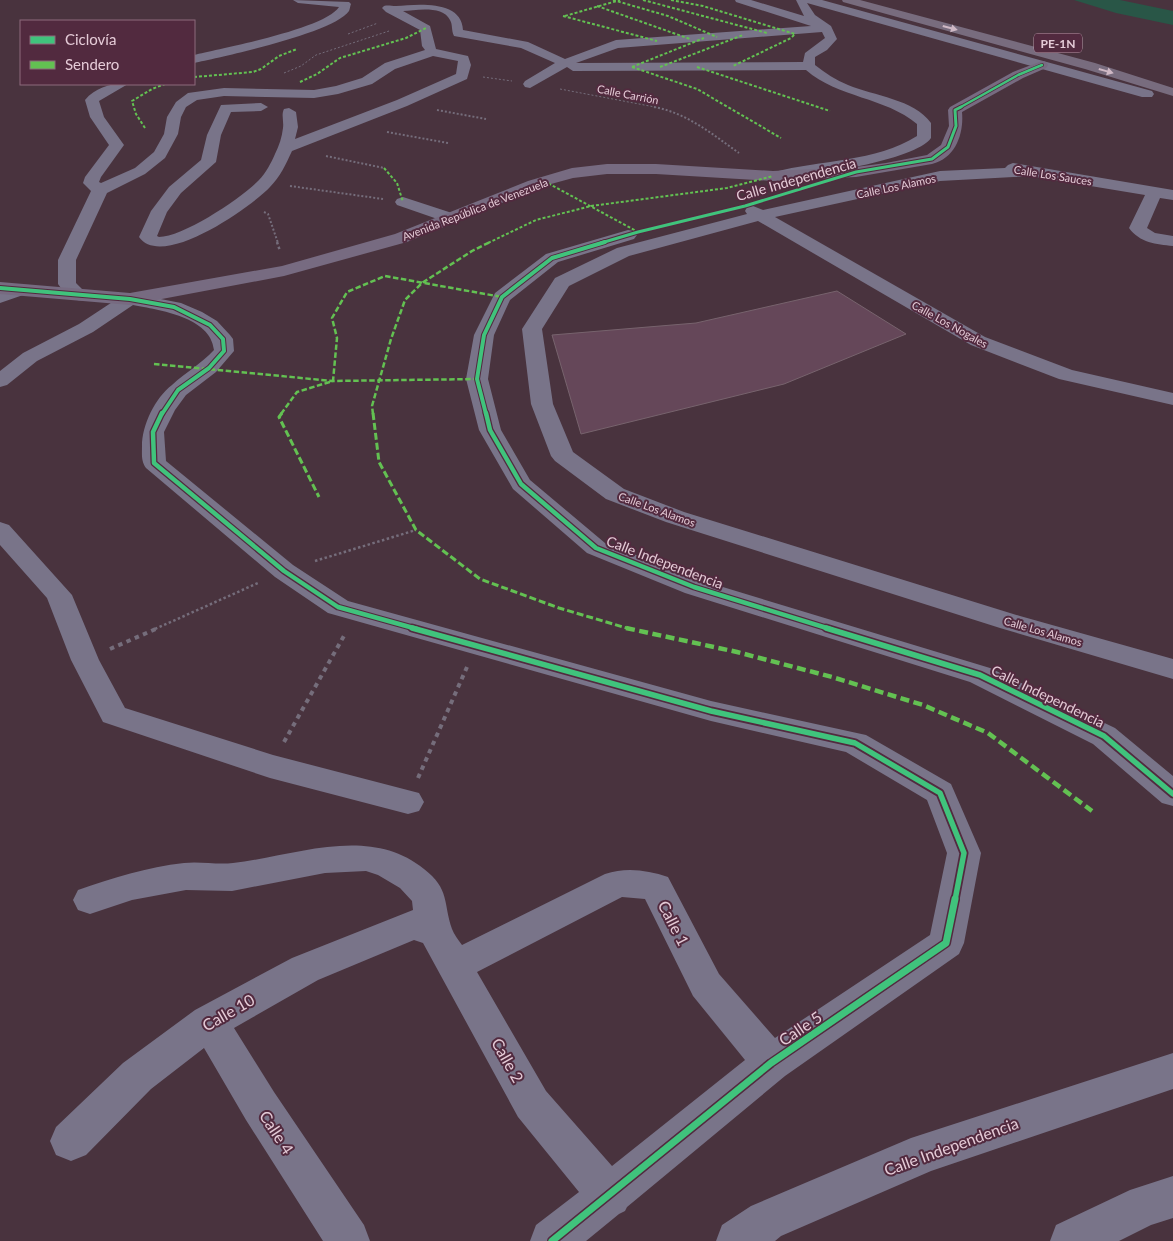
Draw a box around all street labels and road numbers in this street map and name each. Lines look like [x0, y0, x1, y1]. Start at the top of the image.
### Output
road number: PE-1N [1034, 34, 1082, 52]
street label: Calle Carrión [596, 82, 660, 106]
street label: Calle Independencia [734, 154, 858, 204]
street label: Calle Los Sauces [1013, 162, 1093, 188]
street label: Calle Los Alamos [855, 171, 937, 201]
street label: Avenida República de Venezuela [400, 175, 550, 243]
street label: Calle Los Nogales [910, 298, 990, 350]
street label: Calle Los Alamos [617, 489, 697, 529]
street label: Calle Independencia [604, 532, 726, 592]
street label: Calle Los Alamos [1002, 614, 1084, 648]
street label: Calle Independencia [989, 661, 1107, 731]
street label: Calle 1 [655, 897, 693, 949]
street label: Calle 10 [198, 989, 258, 1035]
street label: Calle 5 [775, 1007, 825, 1049]
street label: Calle 2 [488, 1034, 528, 1086]
street label: Calle 4 [256, 1107, 298, 1157]
street label: Calle Independencia [881, 1113, 1021, 1179]

